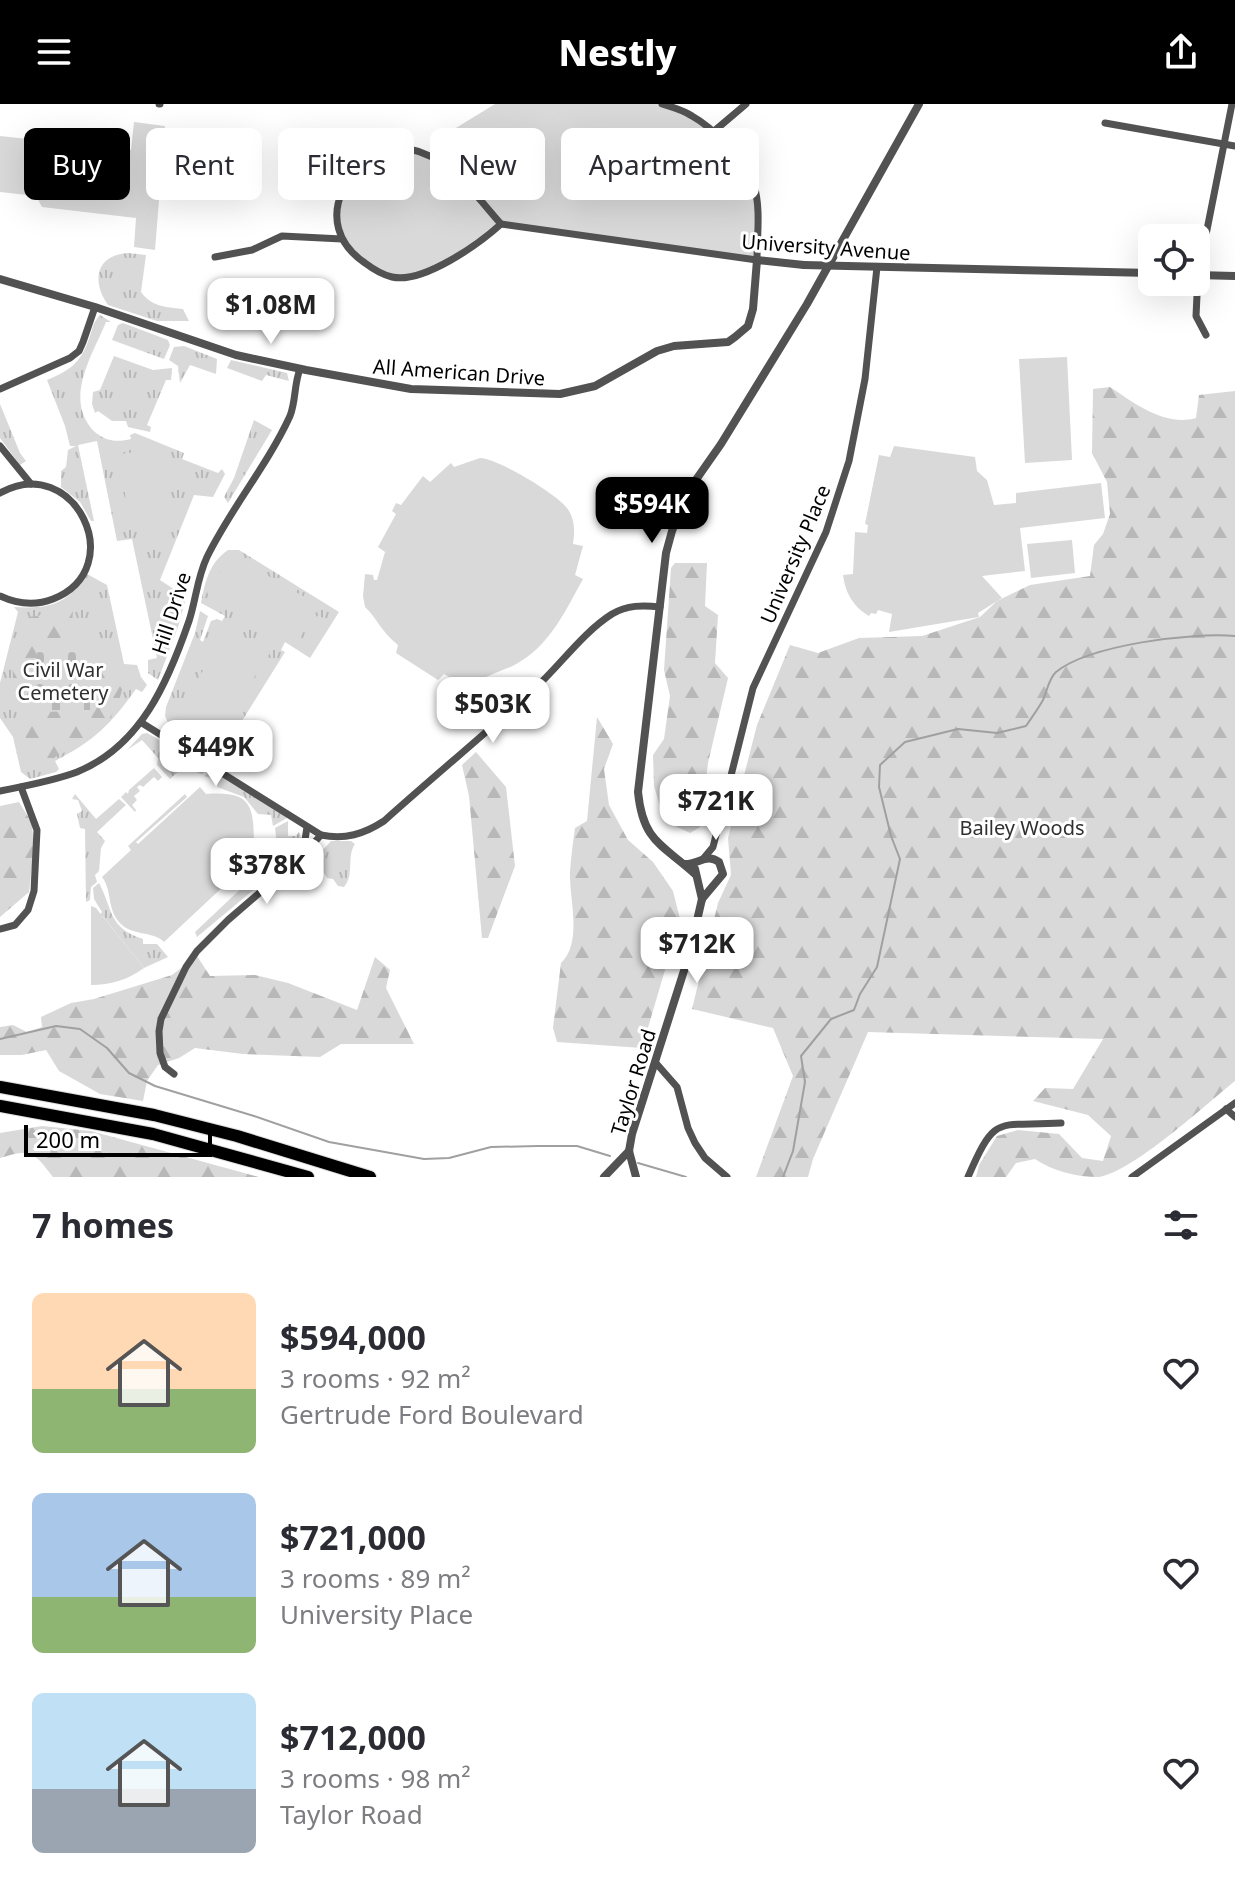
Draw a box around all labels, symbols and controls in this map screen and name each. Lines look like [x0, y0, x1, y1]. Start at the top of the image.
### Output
text: Nestly [558, 28, 677, 77]
icon: menu [32, 30, 76, 74]
icon: share [1159, 30, 1203, 74]
chip: Buy [24, 128, 130, 200]
chip: Rent [146, 128, 262, 200]
chip: Filters [278, 128, 414, 200]
chip: New [430, 128, 545, 200]
chip: Apartment [561, 128, 759, 200]
map controls [1138, 224, 1210, 296]
button: locate [1138, 224, 1210, 296]
street label: University Avenue [741, 228, 911, 266]
pin: $1.08M [206, 278, 336, 346]
text: $1.08M [225, 286, 317, 322]
street label: All American Drive [372, 353, 546, 391]
pin: $594K [596, 477, 708, 545]
street label: University Place [754, 480, 836, 628]
text: $594K [614, 485, 690, 521]
street label: Hill Drive [145, 568, 197, 658]
park label: Civil War Cemetery [18, 656, 109, 706]
pin: $503K [437, 677, 549, 745]
text: $503K [455, 685, 531, 721]
pin: $449K [160, 720, 272, 788]
text: $449K [178, 728, 254, 764]
pin: $721K [660, 774, 772, 842]
text: $721K [678, 782, 754, 818]
park label: Bailey Woods [959, 814, 1085, 841]
pin: $378K [211, 838, 323, 906]
text: $378K [229, 846, 305, 882]
pin: $712K [641, 917, 753, 985]
text: $712K [659, 925, 735, 961]
street label: Taylor Road [604, 1026, 662, 1138]
scale bar [24, 1121, 212, 1157]
text: 200 m [36, 1124, 100, 1154]
text: 7 homes [32, 1202, 174, 1248]
icon: filters [1159, 1203, 1203, 1247]
text: $594,000 [280, 1314, 426, 1360]
icon: home [96, 1325, 192, 1421]
icon: heart [1159, 1351, 1203, 1395]
text: 3 rooms · 92 m² [280, 1360, 470, 1396]
text: Gertrude Ford Boulevard [280, 1396, 584, 1432]
text: $721,000 [280, 1514, 426, 1560]
icon: home [96, 1525, 192, 1621]
icon: heart [1159, 1551, 1203, 1595]
text: 3 rooms · 89 m² [280, 1560, 470, 1596]
text: University Place [280, 1596, 473, 1632]
text: $712,000 [280, 1714, 426, 1760]
icon: home [96, 1725, 192, 1821]
icon: heart [1159, 1751, 1203, 1795]
text: 3 rooms · 98 m² [280, 1760, 470, 1796]
text: Taylor Road [280, 1796, 423, 1832]

